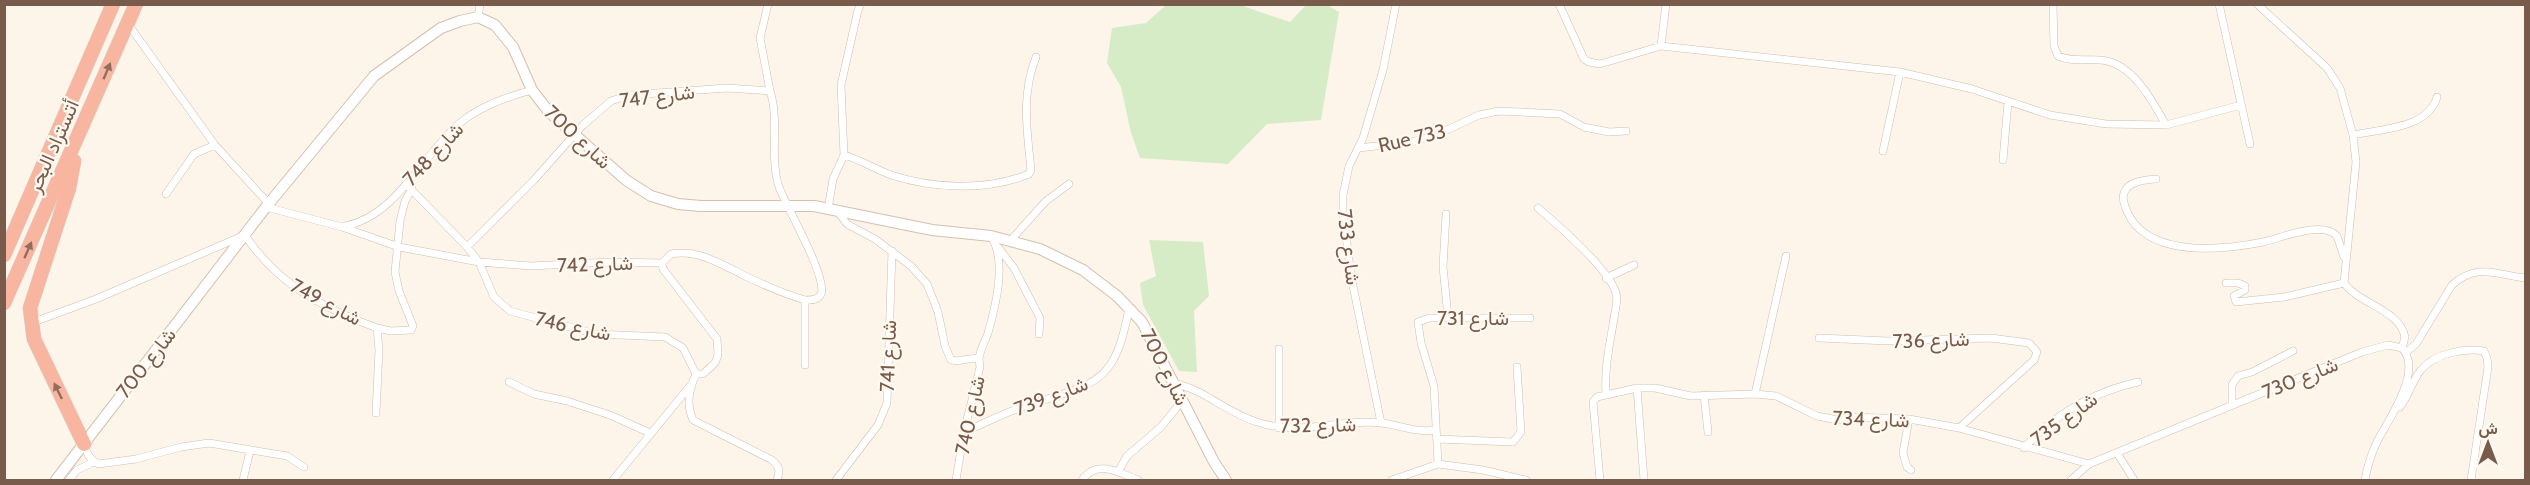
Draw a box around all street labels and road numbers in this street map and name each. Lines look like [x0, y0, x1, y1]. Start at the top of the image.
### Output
street label: شارع 747 [618, 79, 696, 115]
street label: أتستراد البحر [22, 96, 85, 197]
street label: شارع 700 [538, 100, 616, 175]
street label: شارع 748 [398, 117, 470, 192]
street label: Rue 733 [1376, 119, 1448, 157]
street label: شارع 733 [1330, 208, 1366, 287]
street label: شارع 742 [557, 251, 634, 279]
street label: شارع 749 [285, 273, 366, 332]
street label: شارع 746 [532, 306, 613, 348]
street label: شارع 731 [1437, 306, 1509, 332]
street label: شارع 741 [875, 320, 903, 393]
street label: شارع 700 [111, 323, 182, 404]
street label: شارع 700 [1134, 325, 1194, 410]
street label: شارع 736 [1892, 327, 1970, 355]
street label: شارع 730 [2259, 352, 2342, 406]
street label: شارع 739 [1011, 371, 1092, 423]
street label: شارع 740 [950, 374, 992, 457]
street label: شارع 735 [2026, 387, 2103, 453]
street label: شارع 734 [1832, 406, 1910, 434]
street label: شارع 732 [1280, 412, 1356, 440]

